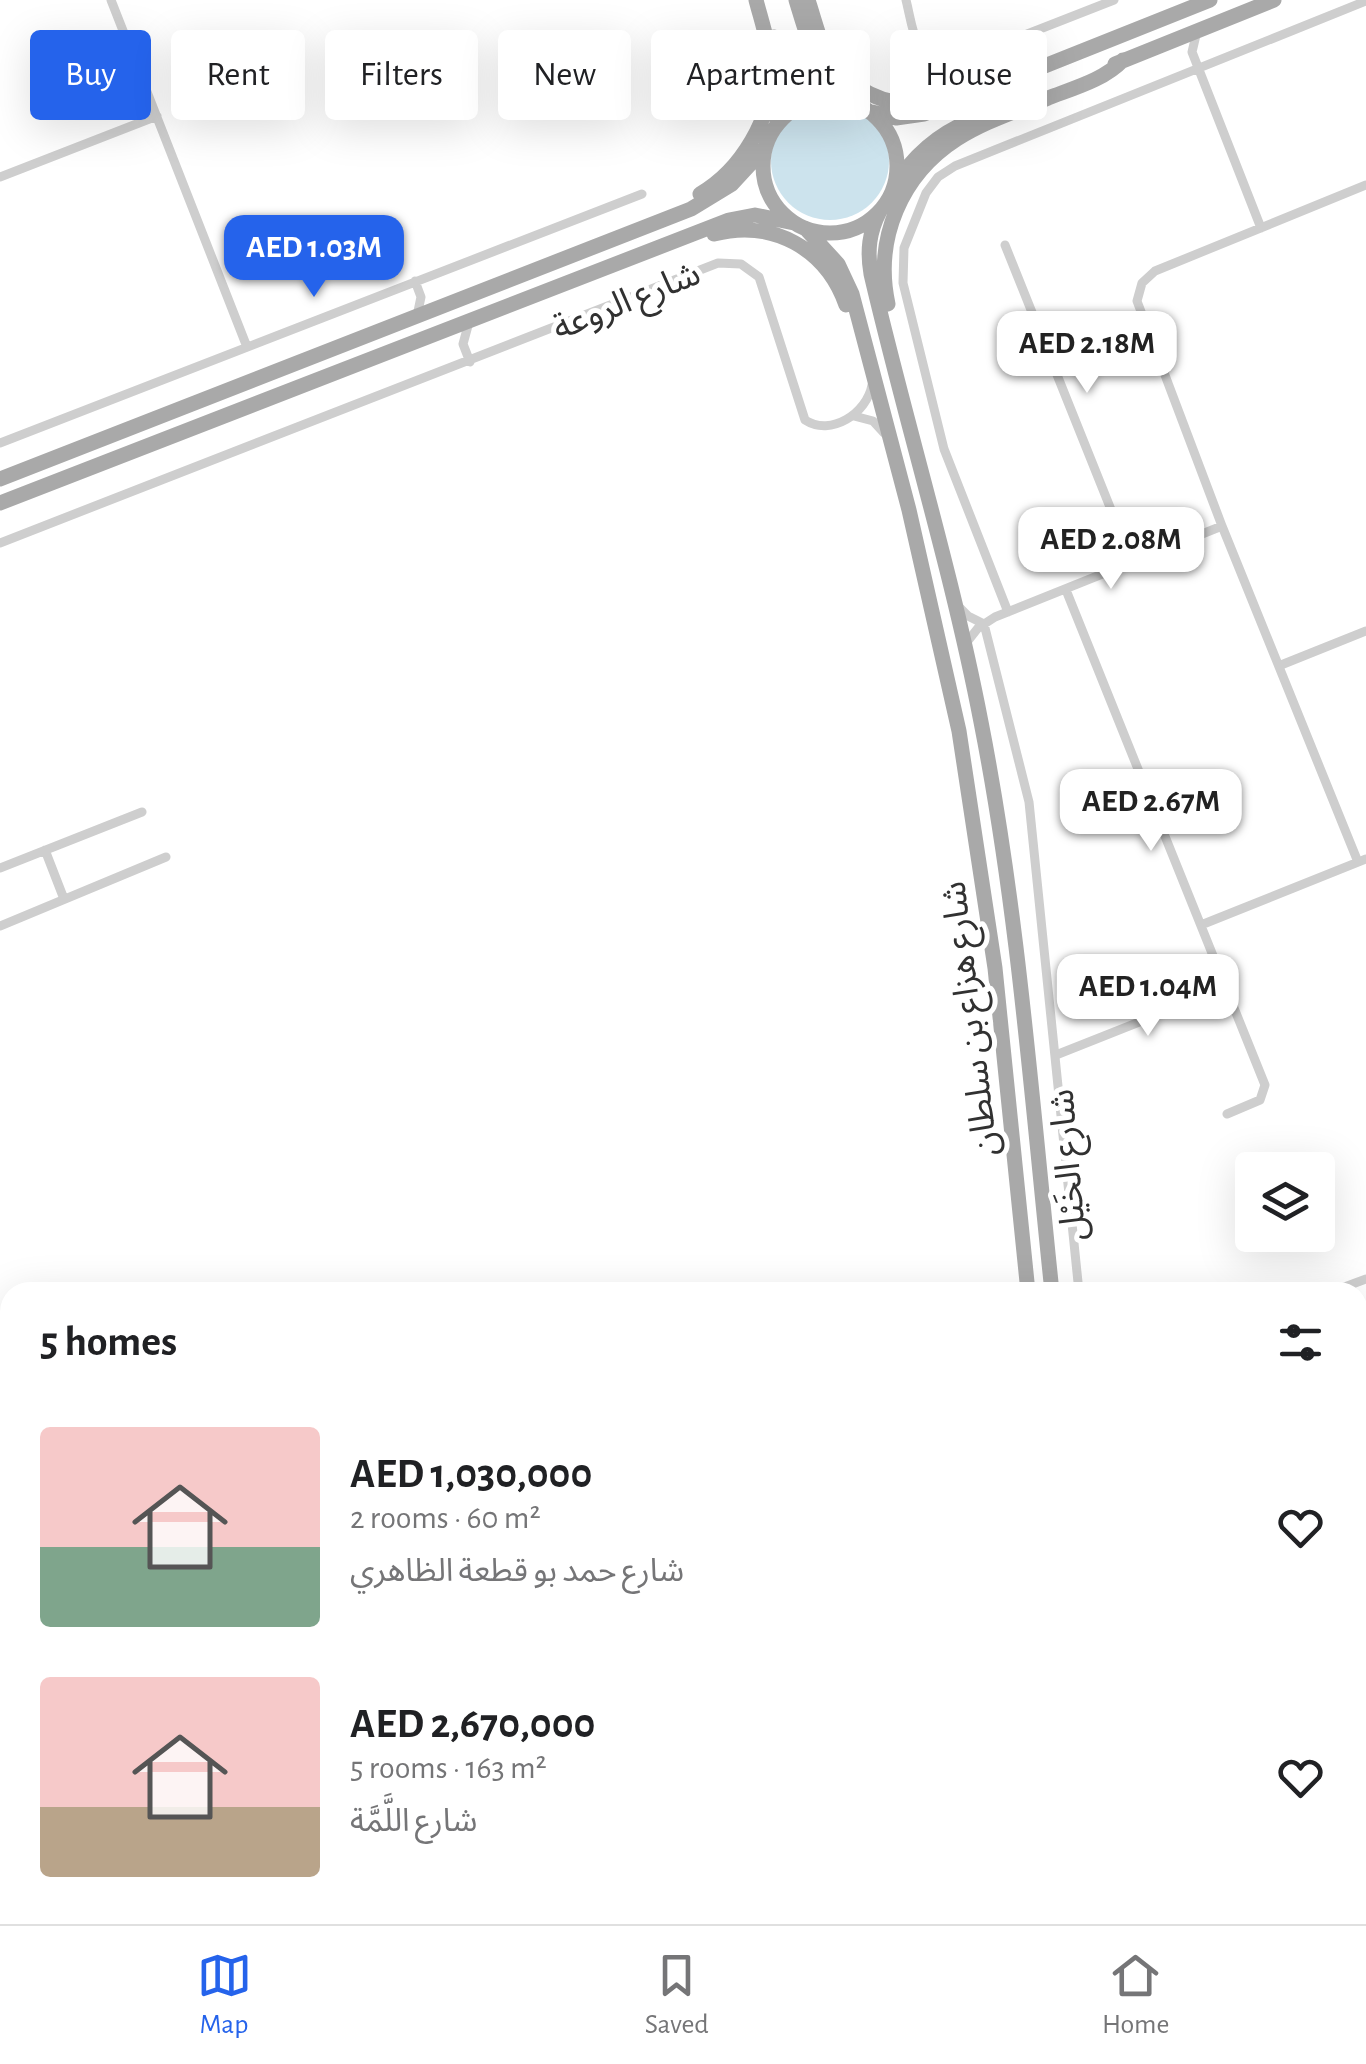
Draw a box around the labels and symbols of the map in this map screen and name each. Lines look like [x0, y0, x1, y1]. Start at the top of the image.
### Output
pin: AED 1.03M [200, 215, 428, 300]
street label: شارع الروعة [548, 256, 708, 353]
pin: AED 2.18M [973, 311, 1201, 396]
pin: AED 2.08M [997, 507, 1225, 592]
pin: AED 2.67M [1037, 769, 1265, 854]
street label: شارع هزاع بن سلطان [936, 879, 1012, 1158]
pin: AED 1.04M [1034, 954, 1262, 1039]
street label: شارع الخَيْل [1043, 1087, 1100, 1242]

